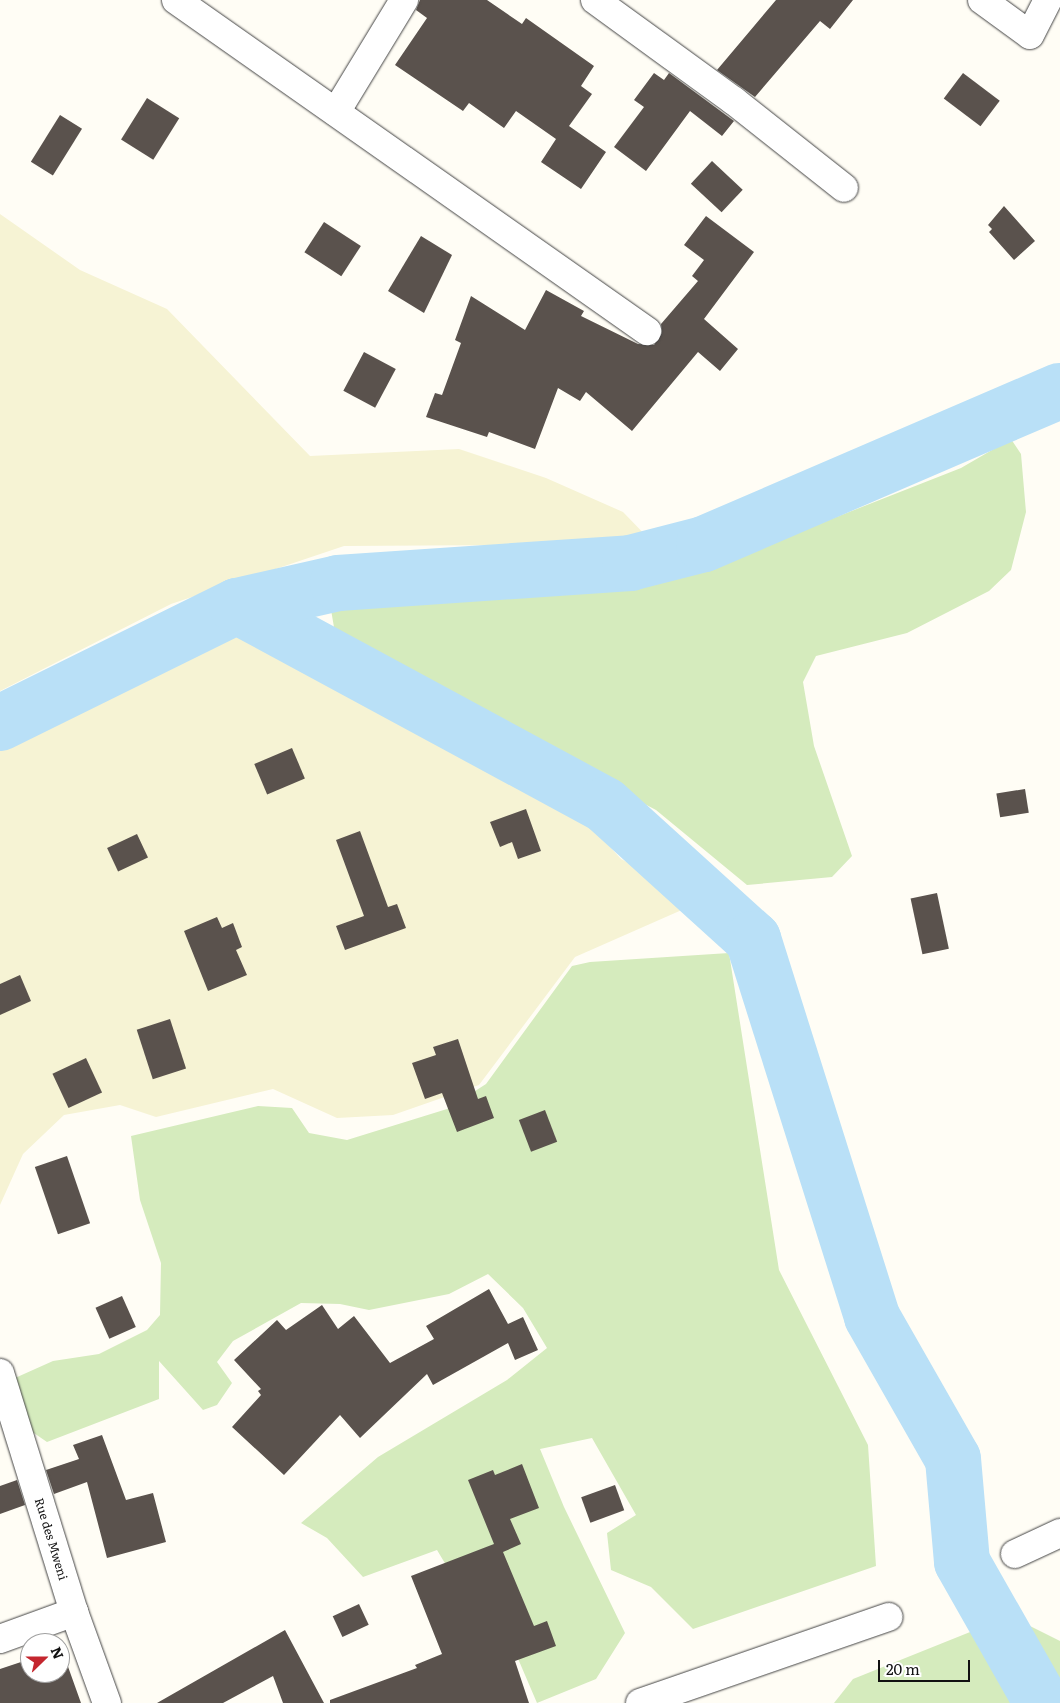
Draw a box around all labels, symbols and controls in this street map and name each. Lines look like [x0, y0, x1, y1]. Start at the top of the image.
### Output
street label: Rue des Mweni [32, 1496, 70, 1582]
north arrow [20, 1633, 70, 1683]
text: N [47, 1644, 69, 1662]
scale bar [880, 1650, 972, 1682]
text: 20 m [886, 1657, 920, 1680]

